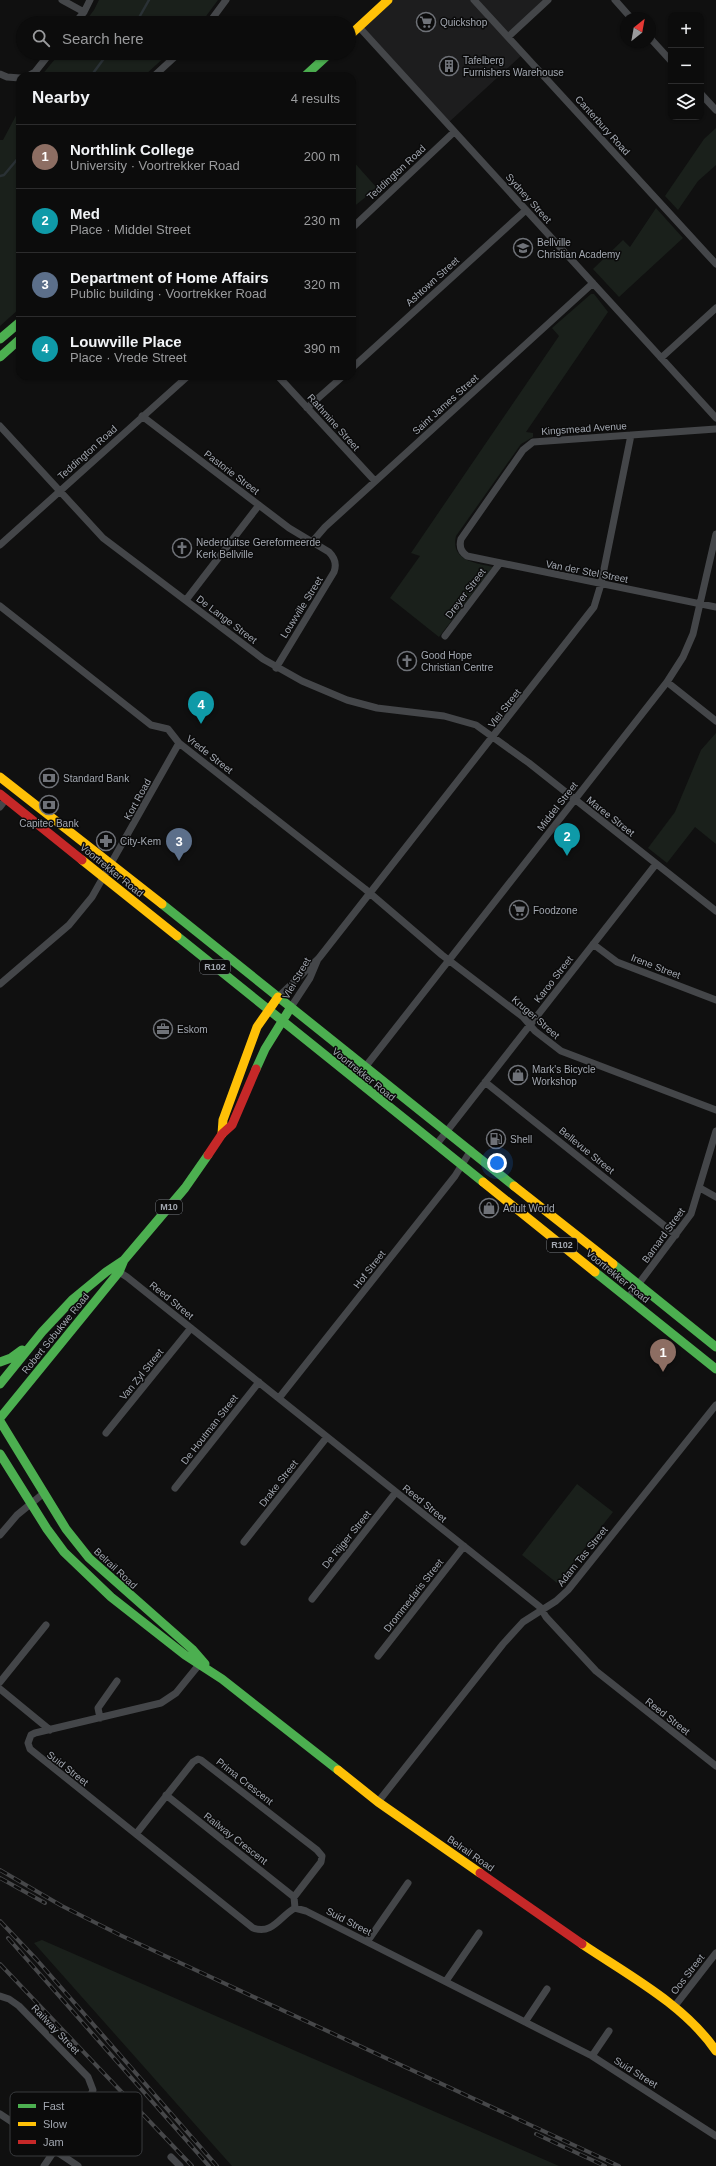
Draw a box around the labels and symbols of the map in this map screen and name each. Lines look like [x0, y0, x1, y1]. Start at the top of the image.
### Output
supermarket icon: Quickshop [415, 11, 437, 33]
north arrow [620, 12, 656, 48]
place label: Quickshop [440, 17, 488, 28]
building icon: Tafelberg Furnishers Warehouse [438, 55, 460, 77]
place label: Tafelberg Furnishers Warehouse [463, 55, 564, 78]
street label: Canterbury Road [573, 93, 632, 157]
street label: Teddington Road [365, 143, 428, 202]
street label: Sydney Street [504, 171, 554, 226]
school or university icon: Bellville Christian Academy [512, 237, 534, 259]
place label: Bellville Christian Academy [537, 237, 620, 260]
street label: Ashtown Street [403, 254, 461, 308]
street label: Saint James Street [410, 372, 481, 437]
street label: Rathmine Street [305, 392, 362, 453]
street label: Kingsmead Avenue [541, 420, 628, 437]
street label: Teddington Road [56, 423, 119, 482]
street label: Pastorie Street [202, 448, 262, 497]
church icon: Nederduitse Gereformeerde Kerk Bellville [171, 537, 193, 559]
place label: Nederduitse Gereformeerde Kerk Bellville [196, 537, 321, 560]
street label: Van der Stel Street [545, 558, 629, 585]
street label: Dreyer Street [443, 566, 488, 620]
street label: Louwville Street [278, 574, 325, 640]
street label: De Lange Street [194, 593, 259, 646]
church icon: Good Hope Christian Centre [396, 650, 418, 672]
place label: Good Hope Christian Centre [421, 650, 494, 673]
street label: Vlei Street [486, 687, 523, 730]
pin: 4 [188, 691, 214, 724]
street label: Vrede Street [184, 733, 235, 776]
bank icon: Standard Bank [38, 767, 60, 789]
place label: Standard Bank [63, 773, 130, 784]
street label: Kort Road [122, 777, 153, 822]
street label: Middel Street [535, 780, 580, 833]
bank icon: Capitec Bank [38, 794, 60, 816]
street label: Maree Street [585, 794, 637, 839]
place label: Capitec Bank [19, 818, 80, 829]
pin: 2 [554, 823, 580, 856]
pin: 3 [166, 828, 192, 861]
pharmacy icon: City-Kem [95, 830, 117, 852]
place label: City-Kem [120, 836, 161, 847]
street label: Voortrekker Road [78, 842, 145, 899]
supermarket icon: Foodzone [508, 899, 530, 921]
place label: Foodzone [533, 905, 578, 916]
street label: Irene Street [629, 952, 682, 981]
street label: Karoo Street [532, 954, 575, 1005]
street label: Vlei Street [280, 955, 313, 1001]
road number: R102 [200, 960, 230, 974]
street label: Kruger Street [510, 994, 562, 1041]
office icon: Eskom [152, 1018, 174, 1040]
place label: Eskom [177, 1024, 208, 1035]
street label: Voortrekker Road [330, 1046, 397, 1103]
shop icon: Mark's Bicycle Workshop [507, 1064, 529, 1086]
place label: Mark's Bicycle Workshop [532, 1064, 596, 1087]
street label: Bellevue Street [557, 1125, 617, 1176]
fuel station icon: Shell [485, 1128, 507, 1150]
place label: Shell [510, 1134, 532, 1145]
your location [487, 1153, 507, 1173]
shop icon: Adult World [478, 1197, 500, 1219]
road number: M10 [156, 1200, 182, 1214]
place label: Adult World [503, 1203, 555, 1214]
street label: Barnard Street [640, 1206, 687, 1265]
road number: R102 [547, 1238, 577, 1252]
street label: Hof Street [351, 1248, 388, 1290]
street label: Voortrekker Road [584, 1248, 651, 1305]
street label: Reed Street [147, 1279, 196, 1322]
street label: Robert Sobukwe Road [19, 1291, 91, 1376]
pin: 1 [650, 1339, 676, 1372]
street label: Van Zyl Street [117, 1346, 166, 1402]
street label: De Houtman Street [179, 1392, 240, 1466]
street label: Drake Street [257, 1458, 300, 1509]
street label: Reed Street [400, 1482, 449, 1525]
street label: De Rijger Street [320, 1508, 373, 1570]
street label: Adam Tas Street [555, 1524, 610, 1588]
street label: Belrail Road [92, 1546, 139, 1591]
street label: Drommedaris Street [382, 1556, 445, 1634]
street label: Reed Street [643, 1696, 692, 1737]
street label: Suid Street [45, 1749, 91, 1788]
street label: Prima Crescent [214, 1756, 275, 1807]
street label: Railway Crescent [202, 1810, 270, 1867]
street label: Belrail Road [445, 1833, 496, 1874]
street label: Suid Street [324, 1905, 374, 1938]
street label: Oos Street [668, 1952, 707, 1997]
street label: Railway Street [29, 2002, 82, 2057]
street label: Suid Street [612, 2055, 660, 2090]
legend [10, 2092, 142, 2156]
text: Fast [43, 2100, 64, 2112]
text: Slow [43, 2118, 67, 2130]
text: Jam [43, 2136, 64, 2148]

